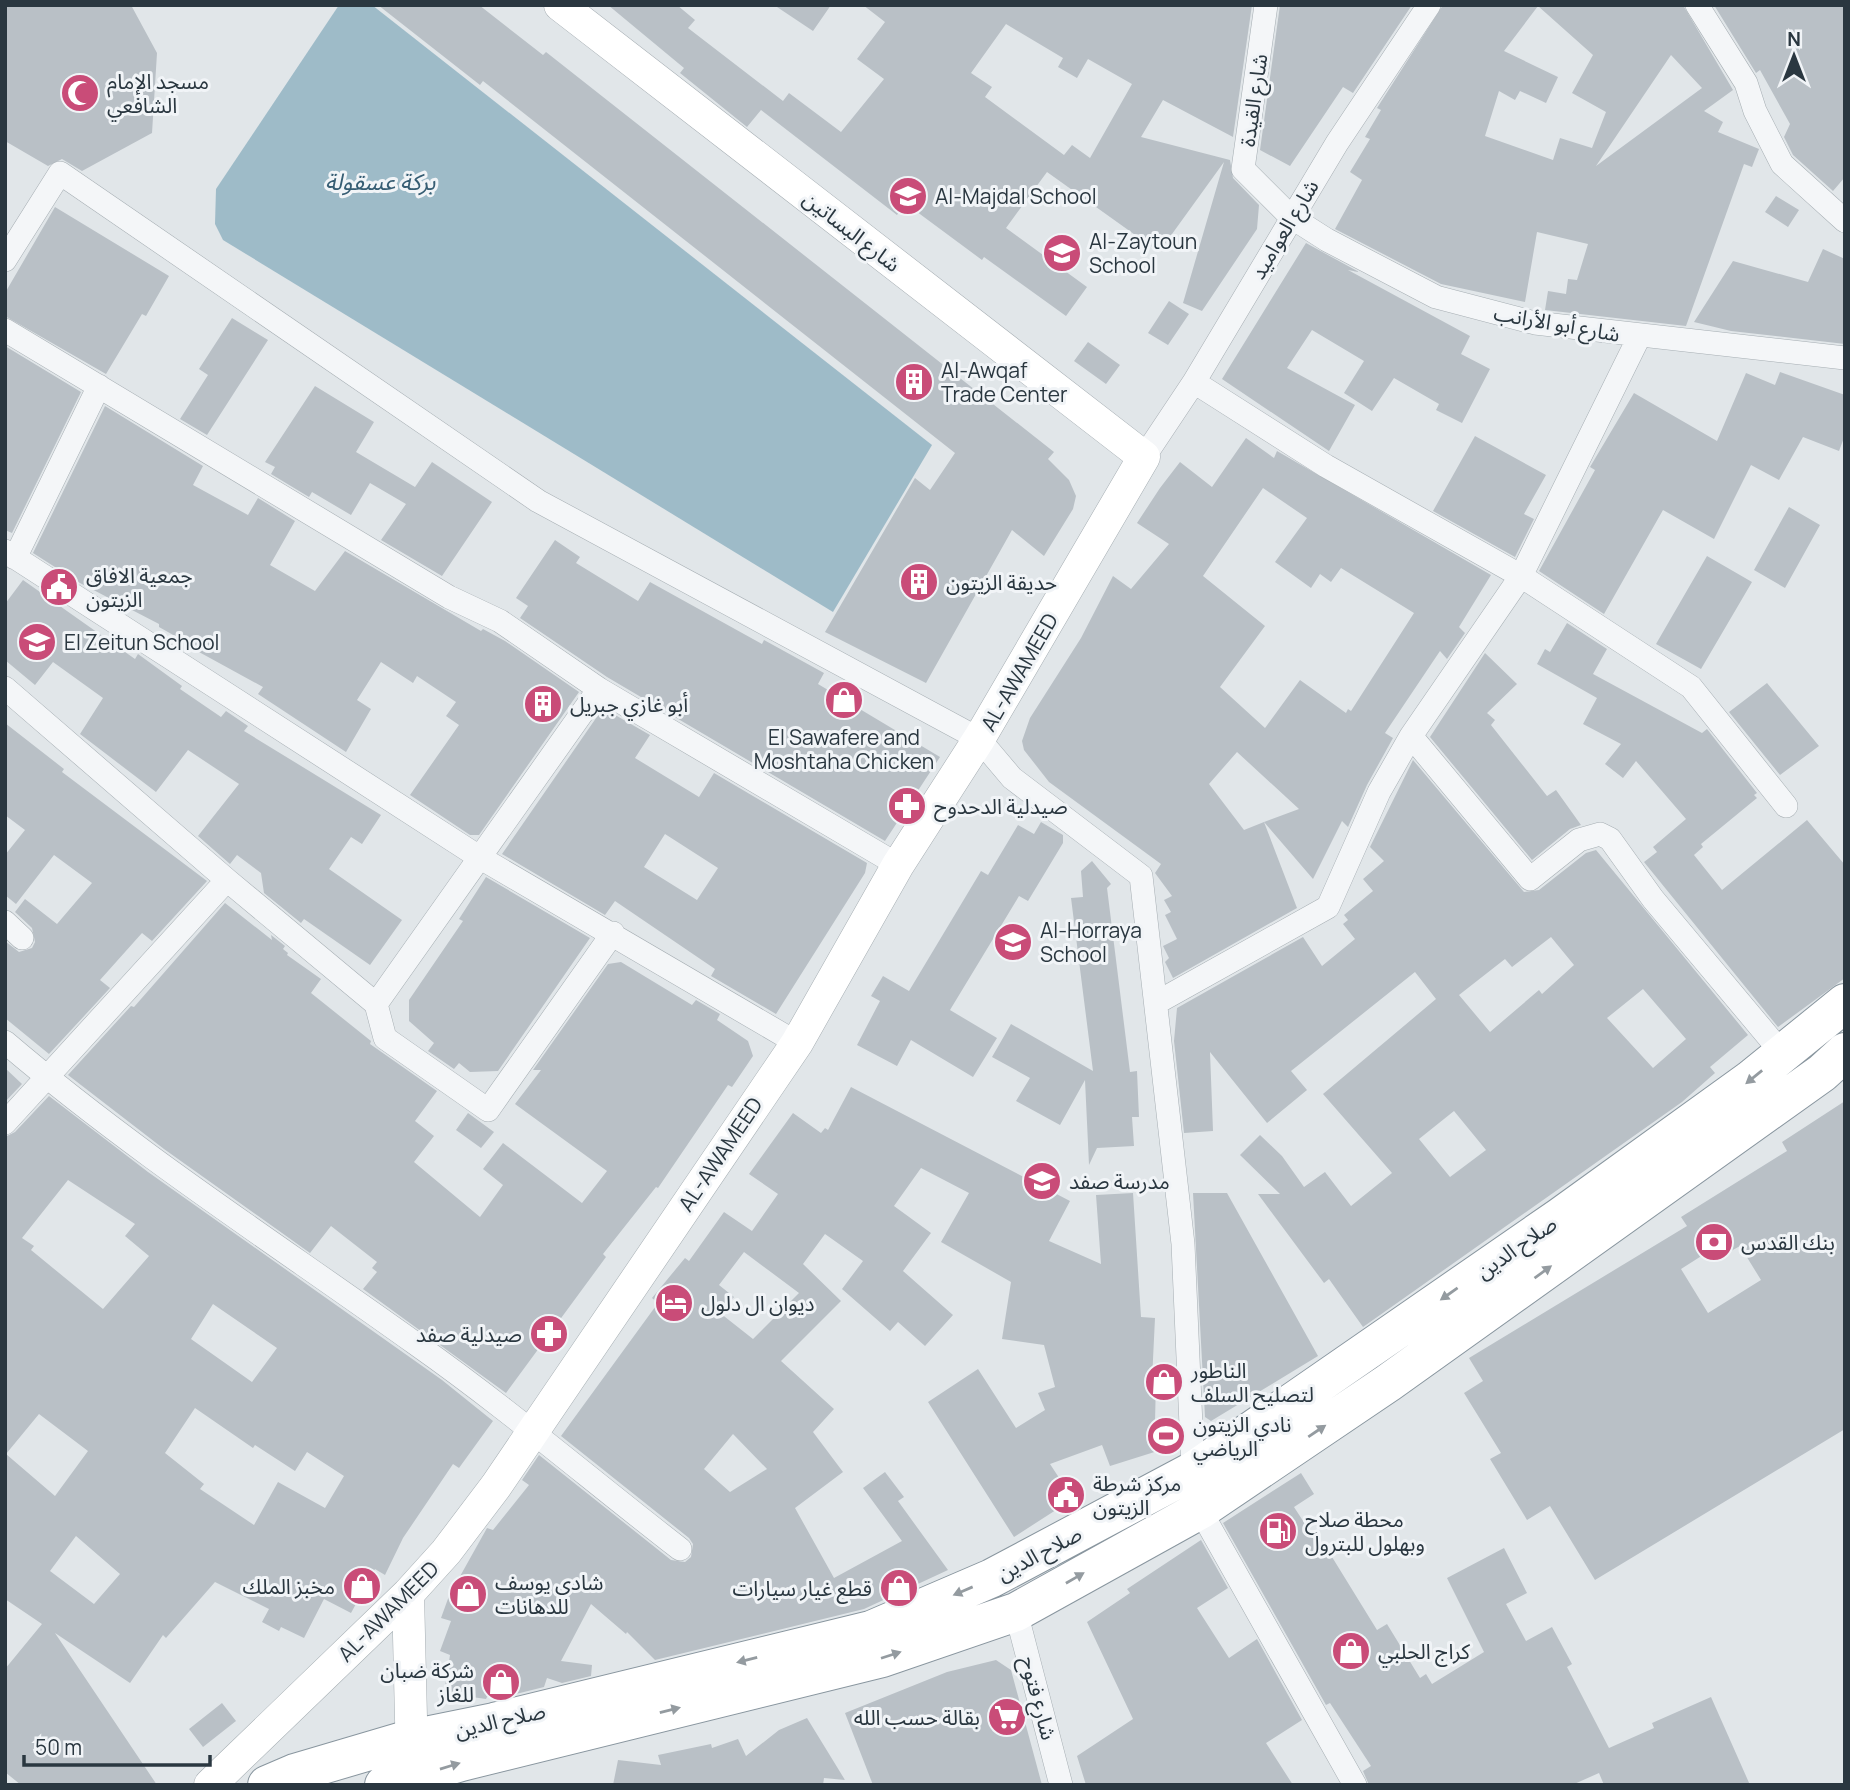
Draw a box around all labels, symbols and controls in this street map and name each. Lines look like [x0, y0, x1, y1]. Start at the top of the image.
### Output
north arrow [1759, 21, 1829, 91]
text: N [1787, 26, 1801, 52]
street label: شارع القيدة [1233, 52, 1275, 149]
place label: مسجد الإمام الشافعي [107, 67, 209, 122]
mosque icon: مسجد الإمام الشافعي [59, 72, 101, 114]
water label: بركة عسقولة [325, 165, 436, 197]
street label: شارع العواميد [1243, 174, 1326, 285]
school or university icon: Al-Majdal School [887, 175, 929, 217]
place label: Al-Majdal School [935, 182, 1097, 210]
street label: شارع البساتين [796, 184, 906, 279]
place label: Al-Zaytoun School [1089, 227, 1197, 279]
school or university icon: Al-Zaytoun School [1041, 232, 1083, 274]
street label: شارع أبو الأرانب [1491, 298, 1622, 350]
place label: Al-Awqaf Trade Center [941, 356, 1068, 408]
building icon: Al-Awqaf Trade Center [893, 361, 935, 403]
place label: جمعية الافاق الزيتون [86, 561, 193, 613]
building icon: حديقة الزيتون [898, 561, 940, 603]
public building icon: جمعية الافاق الزيتون [38, 566, 80, 608]
place label: حديقة الزيتون [946, 568, 1057, 596]
street label: AL-AWAMEED [974, 608, 1064, 736]
school or university icon: El Zeitun School [16, 621, 58, 663]
place label: El Zeitun School [64, 628, 220, 656]
shop icon: El Sawafere and Moshtaha Chicken [823, 679, 865, 721]
building icon: أبو غازي جبريل [522, 683, 564, 725]
place label: أبو غازي جبريل [570, 690, 688, 721]
place label: El Sawafere and Moshtaha Chicken [754, 723, 934, 775]
pharmacy icon: صيدلية الدحدوح [886, 785, 928, 827]
place label: صيدلية الدحدوح [934, 792, 1068, 822]
place label: Al-Horraya School [1040, 916, 1142, 968]
school or university icon: Al-Horraya School [992, 921, 1034, 963]
one-way arrow [1745, 1069, 1762, 1084]
street label: AL-AWAMEED [672, 1092, 768, 1216]
school or university icon: مدرسة صفد [1021, 1160, 1063, 1202]
place label: مدرسة صفد [1069, 1167, 1170, 1195]
street label: صلاح الدين [1470, 1209, 1563, 1287]
bank icon: بنك القدس [1693, 1221, 1735, 1263]
place label: بنك القدس [1741, 1228, 1835, 1256]
one-way arrow [1534, 1265, 1552, 1279]
hotel icon: ديوان ال دلول [653, 1282, 695, 1324]
one-way arrow [1439, 1287, 1458, 1300]
place label: ديوان ال دلول [701, 1289, 815, 1317]
pharmacy icon: صيدلية صفد [528, 1313, 570, 1355]
place label: صيدلية صفد [416, 1320, 522, 1348]
place label: الناطور لتصليح السلف [1190, 1356, 1314, 1410]
shop icon: الناطور لتصليح السلف [1143, 1361, 1185, 1403]
place label: نادي الزيتون الرياضي [1193, 1410, 1292, 1465]
sports icon: نادي الزيتون الرياضي [1145, 1415, 1187, 1457]
one-way arrow [1308, 1424, 1326, 1438]
place label: مركز شرطة الزيتون [1093, 1469, 1181, 1521]
public building icon: مركز شرطة الزيتون [1045, 1474, 1087, 1516]
place label: محطة صلاح وبهلول للبترول [1305, 1505, 1425, 1557]
fuel station icon: محطة صلاح وبهلول للبترول [1257, 1510, 1299, 1552]
street label: صلاح الدين [992, 1519, 1087, 1589]
street label: AL-AWAMEED [331, 1554, 445, 1668]
shop icon: مخبز الملك [341, 1565, 383, 1607]
shop icon: قطع غيار سيارات [878, 1567, 920, 1609]
place label: شادي يوسف للدهانات [495, 1568, 603, 1620]
one-way arrow [1066, 1571, 1085, 1584]
place label: مخبز الملك [243, 1572, 335, 1600]
shop icon: شادي يوسف للدهانات [447, 1573, 489, 1615]
place label: قطع غيار سيارات [732, 1574, 872, 1604]
one-way arrow [952, 1585, 973, 1596]
shop icon: كراج الحلبي [1330, 1630, 1372, 1672]
place label: كراج الحلبي [1378, 1637, 1470, 1668]
one-way arrow [880, 1649, 901, 1660]
street label: شارع فتوح [1012, 1653, 1064, 1744]
one-way arrow [736, 1655, 758, 1666]
place label: شركة ضبان للغاز [380, 1656, 474, 1708]
shop icon: شركة ضبان للغاز [480, 1661, 522, 1703]
street label: صلاح الدين [452, 1696, 549, 1746]
supermarket icon: بقالة حسب الله [986, 1696, 1028, 1738]
place label: بقالة حسب الله [854, 1703, 980, 1731]
one-way arrow [659, 1704, 681, 1715]
scale bar [24, 1724, 210, 1768]
text: 50 m [35, 1733, 82, 1761]
one-way arrow [439, 1760, 460, 1770]

